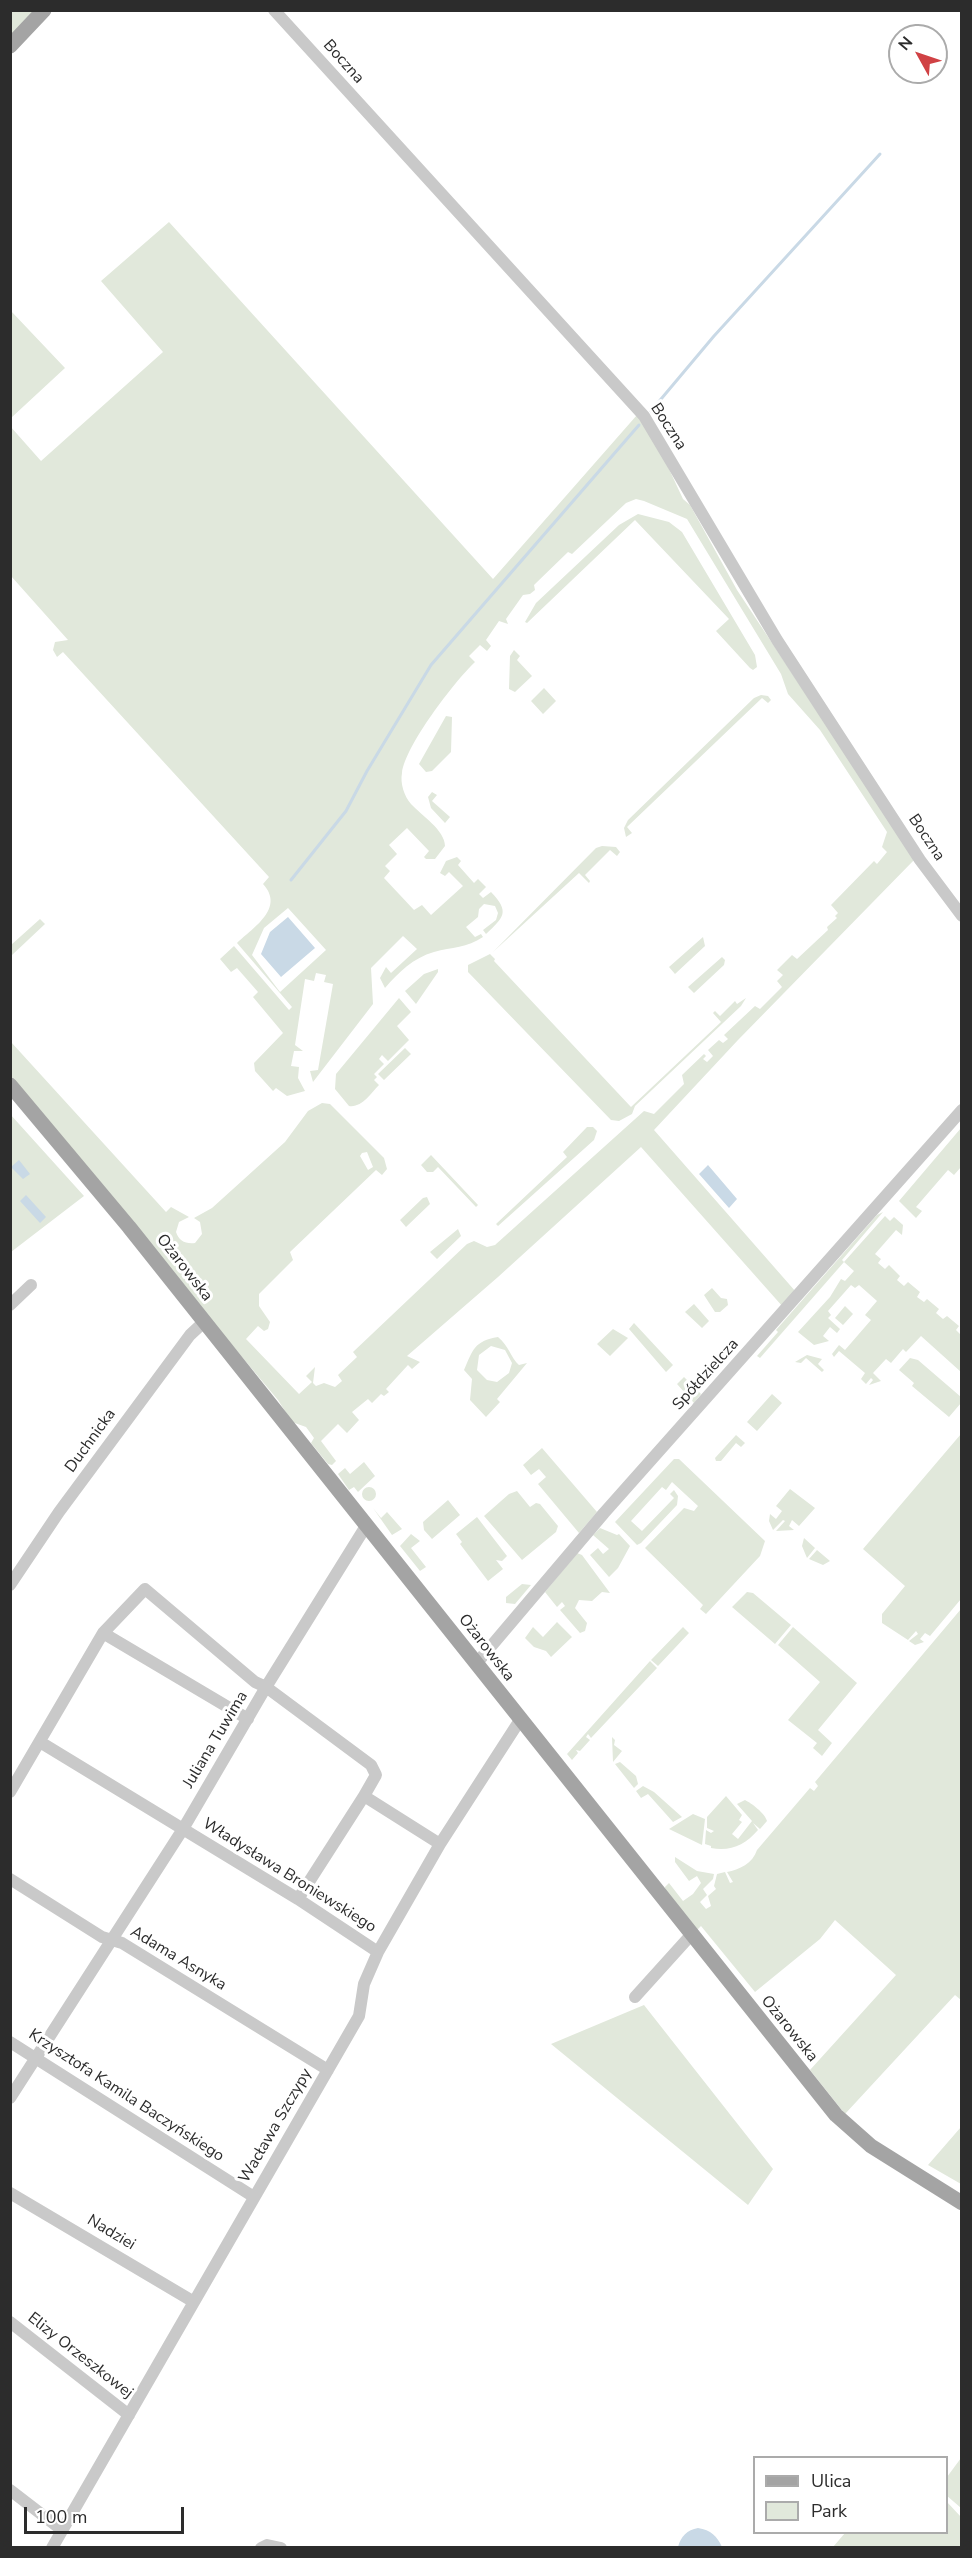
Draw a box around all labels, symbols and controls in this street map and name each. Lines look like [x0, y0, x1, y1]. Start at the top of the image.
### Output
north arrow [888, 24, 948, 84]
text: N [893, 32, 918, 55]
street label: Boczna [318, 36, 368, 88]
street label: Boczna [646, 400, 690, 454]
street label: Boczna [903, 811, 949, 865]
street label: Ożarowska [152, 1231, 216, 1305]
street label: Spółdzielcza [669, 1335, 743, 1415]
street label: Duchnicka [61, 1405, 121, 1477]
street label: Ożarowska [454, 1611, 518, 1685]
street label: Juliana Tuwima [180, 1688, 252, 1792]
street label: Władysława Broniewskiego [199, 1815, 379, 1937]
street label: Adama Asnyka [127, 1923, 229, 1995]
street label: Ożarowska [756, 1992, 822, 2066]
street label: Krzysztofa Kamila Baczyńskiego [25, 2026, 227, 2166]
street label: Wacława Szczypy [235, 2065, 317, 2187]
street label: Nadziei [83, 2211, 139, 2255]
street label: Elizy Orzeszkowej [23, 2309, 137, 2403]
legend [753, 2456, 948, 2534]
text: Ulica [811, 2469, 851, 2493]
scale bar [27, 2495, 188, 2533]
text: Park [811, 2499, 847, 2523]
text: 100 m [35, 2505, 87, 2529]

